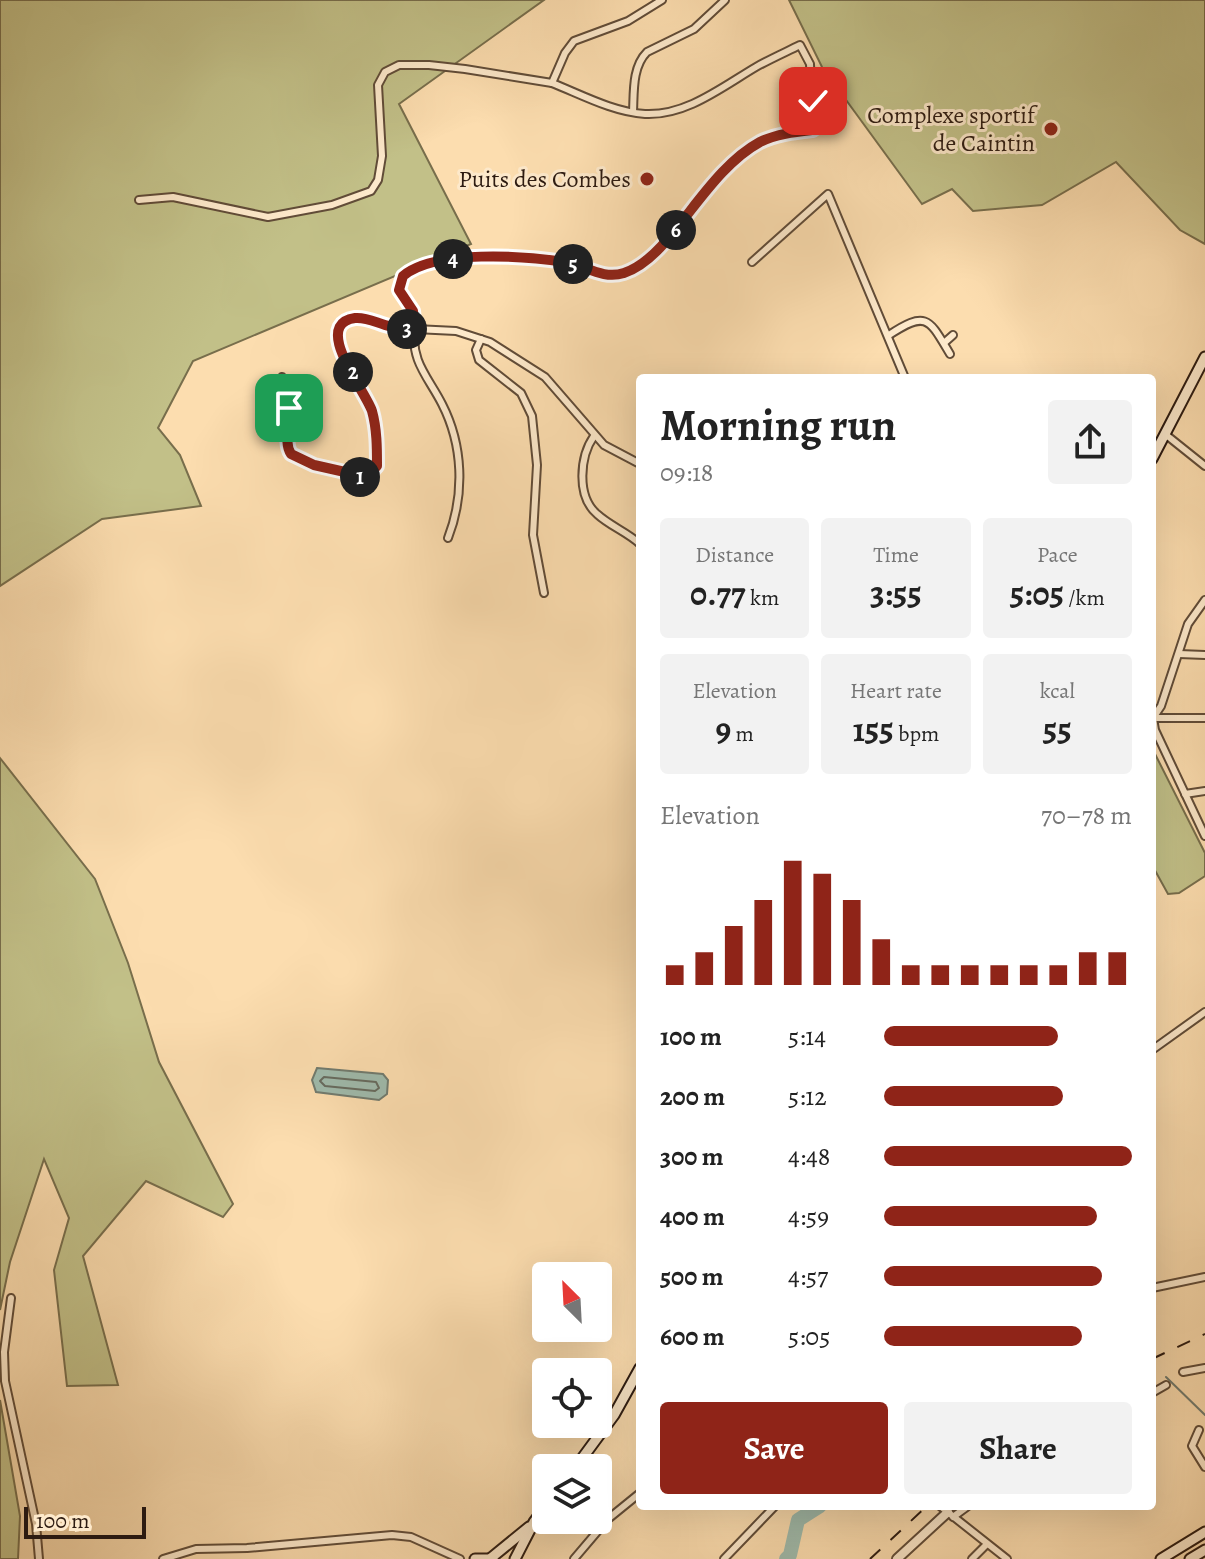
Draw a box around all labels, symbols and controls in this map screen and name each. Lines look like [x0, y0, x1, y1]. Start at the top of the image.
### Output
pin [779, 67, 847, 135]
icon: check [791, 79, 835, 123]
place label: Complexe sportif de Caintin [867, 99, 1038, 159]
marker: Complexe sportif de Caintin [1042, 120, 1060, 138]
place label: Puits des Combes [459, 163, 631, 195]
marker: Puits des Combes [638, 170, 656, 188]
pin: 6 [656, 210, 696, 250]
text: 6 [671, 215, 681, 245]
pin: 4 [433, 239, 473, 279]
text: 4 [448, 244, 458, 274]
pin: 5 [553, 244, 593, 284]
text: 5 [568, 249, 578, 279]
pin: 3 [387, 309, 427, 349]
text: 3 [402, 314, 412, 344]
pin: 2 [333, 352, 373, 392]
text: 2 [348, 357, 358, 387]
pin [255, 374, 323, 442]
icon: arrive [267, 386, 311, 430]
text: Morning run [660, 395, 896, 455]
button: share [1048, 400, 1132, 484]
text: 09:18 [660, 455, 713, 490]
pin: 1 [340, 457, 380, 497]
text: 1 [356, 462, 364, 492]
text: Distance [695, 540, 774, 570]
text: Time [873, 540, 919, 570]
text: Pace [1037, 540, 1078, 570]
text: 0.77 [690, 570, 746, 617]
text: 3:55 [870, 570, 922, 617]
text: 5:05 [1010, 570, 1064, 617]
text: km [746, 583, 779, 613]
text: /km [1064, 583, 1105, 613]
text: Elevation [692, 676, 777, 706]
text: Heart rate [850, 676, 942, 706]
text: kcal [1040, 676, 1075, 706]
text: 9 [715, 706, 731, 753]
text: 155 [853, 706, 894, 753]
text: 55 [1043, 706, 1072, 753]
text: m [731, 719, 754, 749]
text: bpm [894, 719, 939, 749]
text: Elevation [660, 798, 760, 833]
text: 70–78 m [1041, 798, 1132, 833]
text: 100 m [660, 1019, 722, 1054]
text: 5:14 [788, 1019, 826, 1054]
text: 200 m [660, 1079, 725, 1114]
text: 5:12 [788, 1079, 827, 1114]
text: 300 m [660, 1139, 724, 1174]
text: 4:48 [788, 1139, 830, 1174]
text: 400 m [660, 1199, 725, 1234]
text: 4:59 [788, 1199, 829, 1234]
text: 500 m [660, 1259, 724, 1294]
text: 4:57 [788, 1259, 828, 1294]
north arrow [532, 1262, 612, 1342]
map controls [532, 1262, 612, 1534]
text: 600 m [660, 1319, 725, 1354]
text: 5:05 [788, 1319, 830, 1354]
button: locate [532, 1358, 612, 1438]
button: Save [660, 1402, 888, 1494]
button: Share [904, 1402, 1132, 1494]
button: layers [532, 1454, 612, 1534]
scale bar [24, 1503, 146, 1539]
text: 100 m [36, 1506, 90, 1536]

